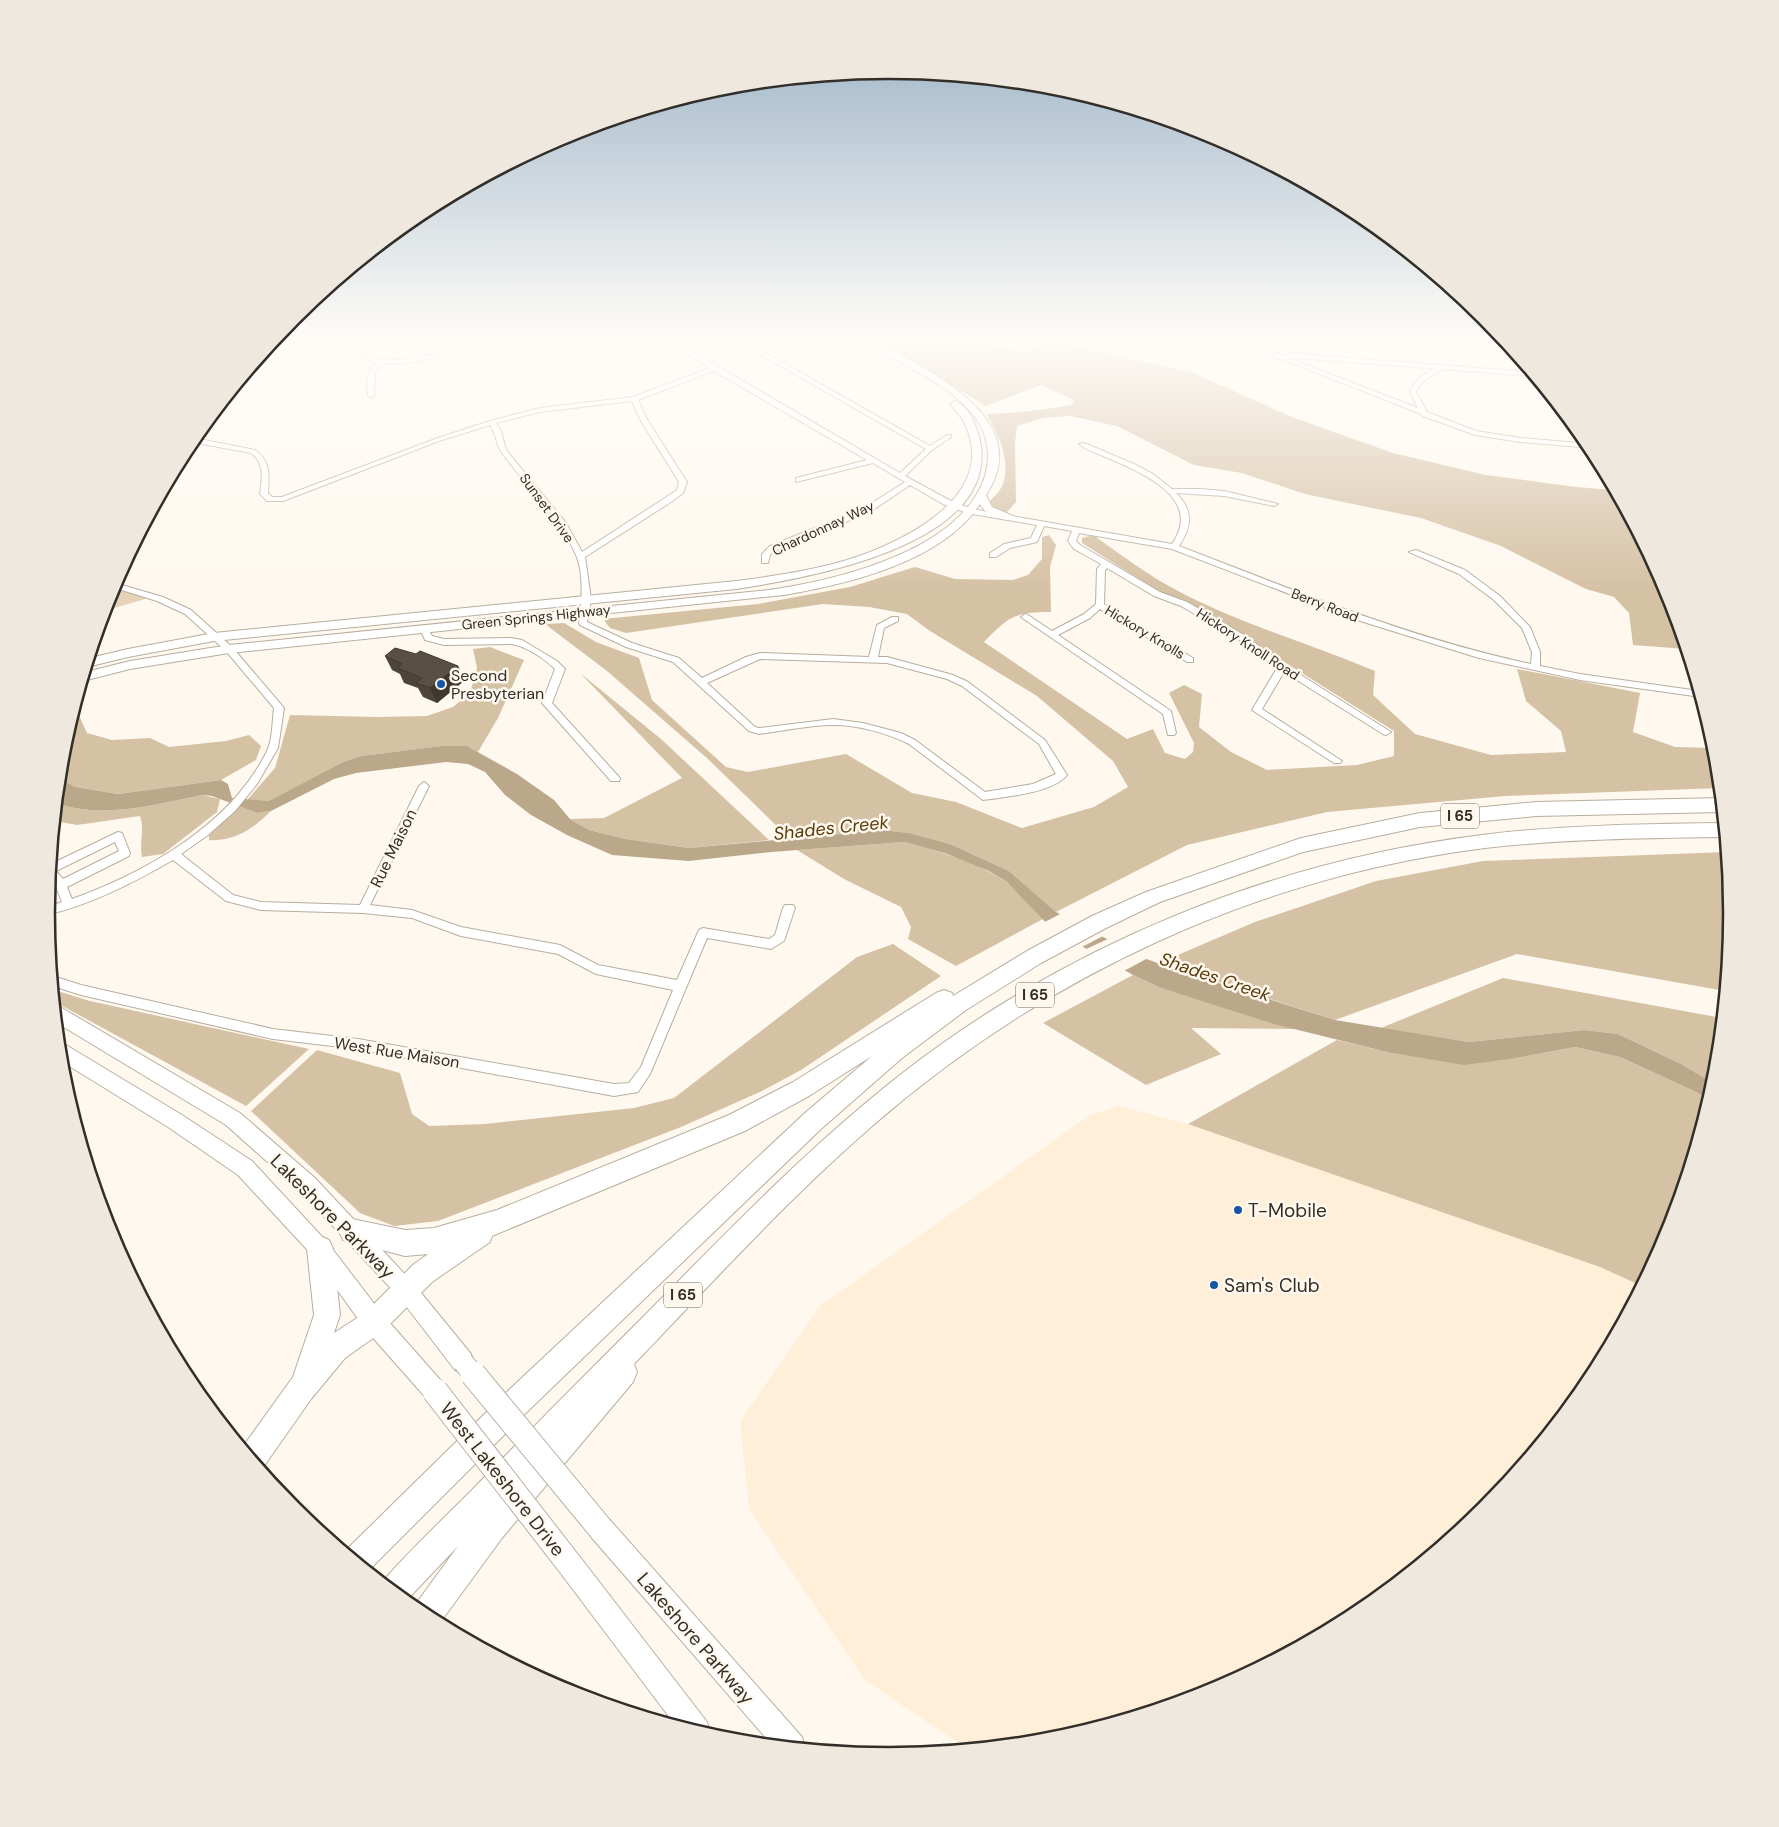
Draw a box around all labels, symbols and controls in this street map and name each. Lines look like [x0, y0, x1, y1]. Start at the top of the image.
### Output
street label: Sunset Drive [516, 470, 578, 546]
street label: Chardonnay Way [769, 496, 877, 560]
street label: Berry Road [1289, 584, 1361, 626]
street label: Green Springs Highway [461, 600, 612, 634]
street label: Hickory Knolls [1102, 601, 1188, 663]
street label: Hickory Knoll Road [1193, 604, 1303, 684]
place label: Second Presbyterian [451, 665, 544, 704]
marker: Second Presbyterian [435, 678, 447, 690]
road number: I 65 [1441, 804, 1479, 828]
street label: Rue Maison [365, 806, 421, 891]
water label: Shades Creek [772, 810, 890, 846]
water label: Shades Creek [1156, 947, 1274, 1007]
road number: I 65 [1016, 982, 1054, 1008]
street label: West Rue Maison [333, 1032, 461, 1073]
street label: Lakeshore Parkway [265, 1149, 401, 1284]
place label: T-Mobile [1248, 1198, 1327, 1223]
marker: T-Mobile [1232, 1204, 1244, 1216]
place label: Sam's Club [1224, 1273, 1320, 1298]
marker: Sam's Club [1208, 1279, 1220, 1291]
road number: I 65 [664, 1282, 702, 1308]
street label: West Lakeshore Drive [435, 1397, 571, 1562]
street label: Lakeshore Parkway [632, 1567, 760, 1710]

